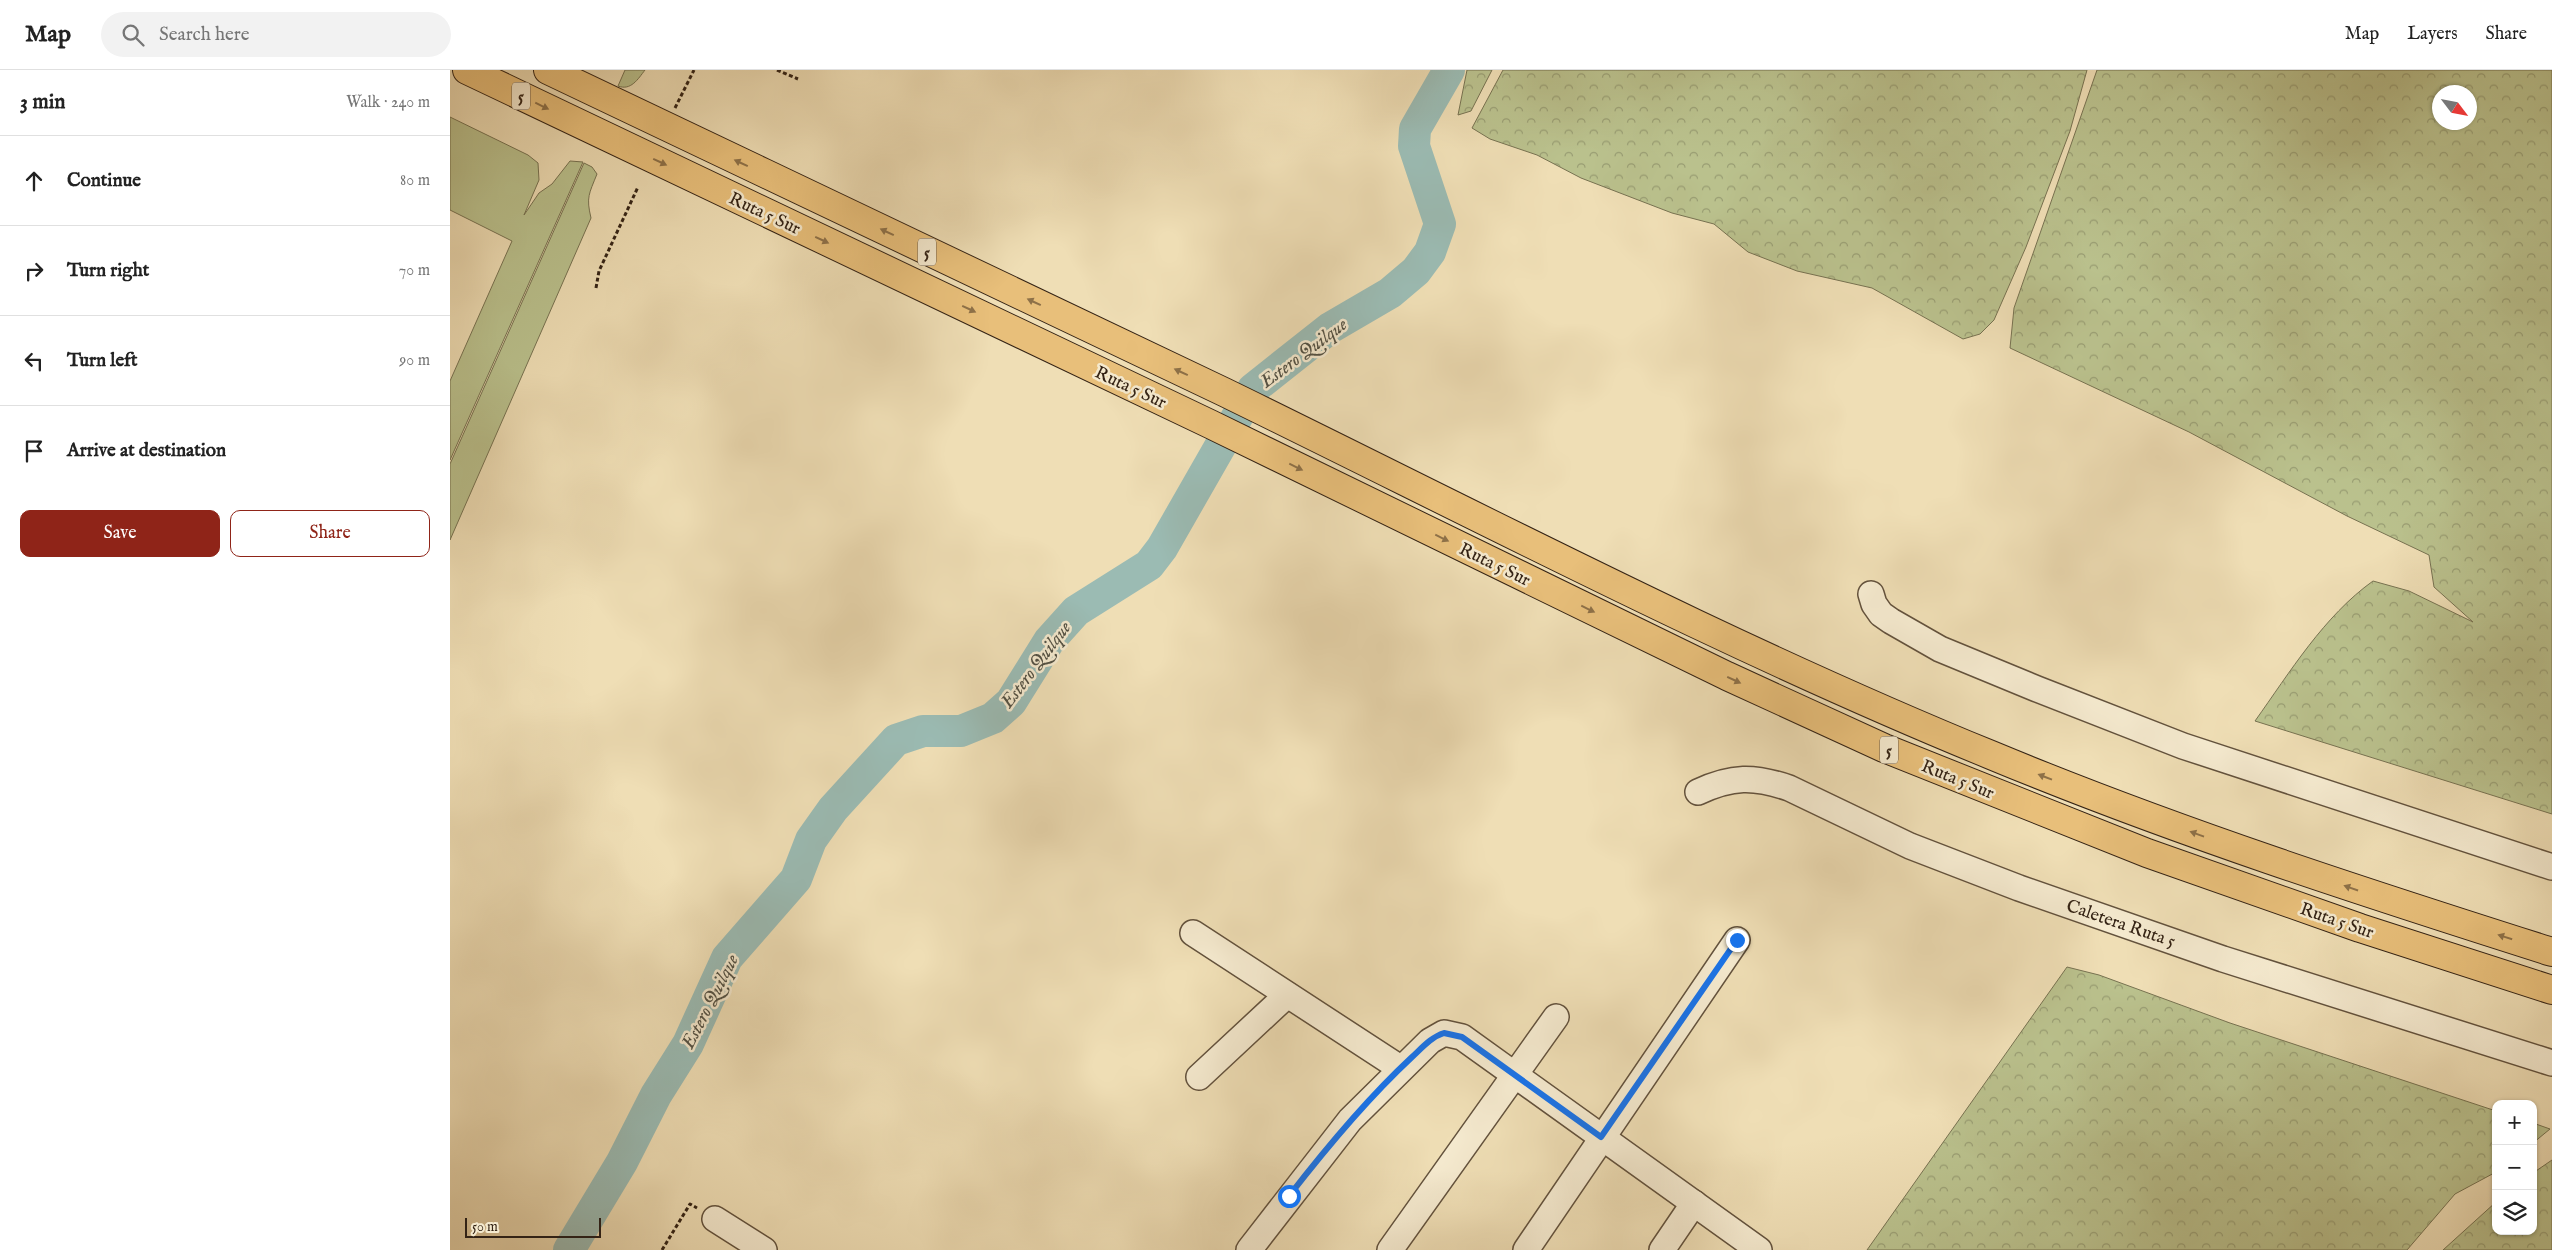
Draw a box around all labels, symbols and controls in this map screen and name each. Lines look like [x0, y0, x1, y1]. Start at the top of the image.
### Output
search box [101, 12, 451, 57]
text: Map [25, 19, 71, 50]
icon: search [119, 21, 147, 49]
text: Search here [159, 23, 250, 47]
text: Map [2345, 23, 2379, 46]
text: Layers [2407, 23, 2458, 46]
text: Share [2486, 23, 2527, 46]
road number: 5 [512, 82, 530, 110]
north arrow [2432, 85, 2477, 130]
text: 3 min [20, 89, 65, 116]
text: Walk · 240 m [346, 93, 430, 113]
one-way arrow [535, 102, 550, 110]
one-way arrow [652, 158, 667, 166]
one-way arrow [733, 158, 748, 167]
icon: ahead [20, 167, 48, 195]
text: Continue [67, 169, 141, 193]
text: 80 m [400, 171, 430, 191]
street label: Ruta 5 Sur [725, 188, 804, 241]
one-way arrow [880, 228, 894, 236]
one-way arrow [815, 236, 829, 244]
road number: 5 [918, 238, 936, 266]
icon: right [20, 257, 48, 285]
text: Turn right [67, 259, 149, 283]
text: 70 m [399, 261, 430, 281]
one-way arrow [1027, 298, 1041, 306]
one-way arrow [962, 306, 976, 314]
water label: Estero Quilque [1255, 313, 1353, 395]
icon: left [20, 347, 48, 375]
text: Turn left [67, 349, 138, 373]
text: 90 m [399, 351, 430, 371]
street label: Ruta 5 Sur [1091, 362, 1170, 415]
one-way arrow [1174, 368, 1188, 376]
icon: arrive [20, 437, 48, 465]
text: Arrive at destination [67, 439, 226, 463]
one-way arrow [1289, 463, 1303, 471]
button: Save [20, 510, 220, 557]
button: Share [230, 510, 430, 557]
one-way arrow [1435, 534, 1449, 542]
street label: Ruta 5 Sur [1455, 538, 1534, 593]
one-way arrow [1581, 605, 1595, 613]
water label: Estero Quilque [995, 616, 1078, 714]
one-way arrow [1727, 676, 1741, 684]
road number: 5 [1880, 736, 1898, 764]
street label: Ruta 5 Sur [1918, 755, 1998, 806]
one-way arrow [2037, 773, 2052, 781]
one-way arrow [2189, 830, 2204, 838]
one-way arrow [2343, 883, 2358, 891]
street label: Caletera Ruta 5 [2063, 895, 2179, 954]
street label: Ruta 5 Sur [2297, 898, 2377, 945]
route end [1726, 929, 1749, 952]
one-way arrow [2498, 933, 2513, 941]
water label: Estero Quilque [676, 950, 745, 1054]
map controls [2492, 1100, 2537, 1235]
button: + [2492, 1100, 2537, 1145]
button: − [2492, 1145, 2537, 1190]
route start [1278, 1185, 1301, 1208]
button: layers [2492, 1190, 2537, 1235]
scale bar [465, 1215, 601, 1238]
text: 50 m [472, 1218, 498, 1236]

